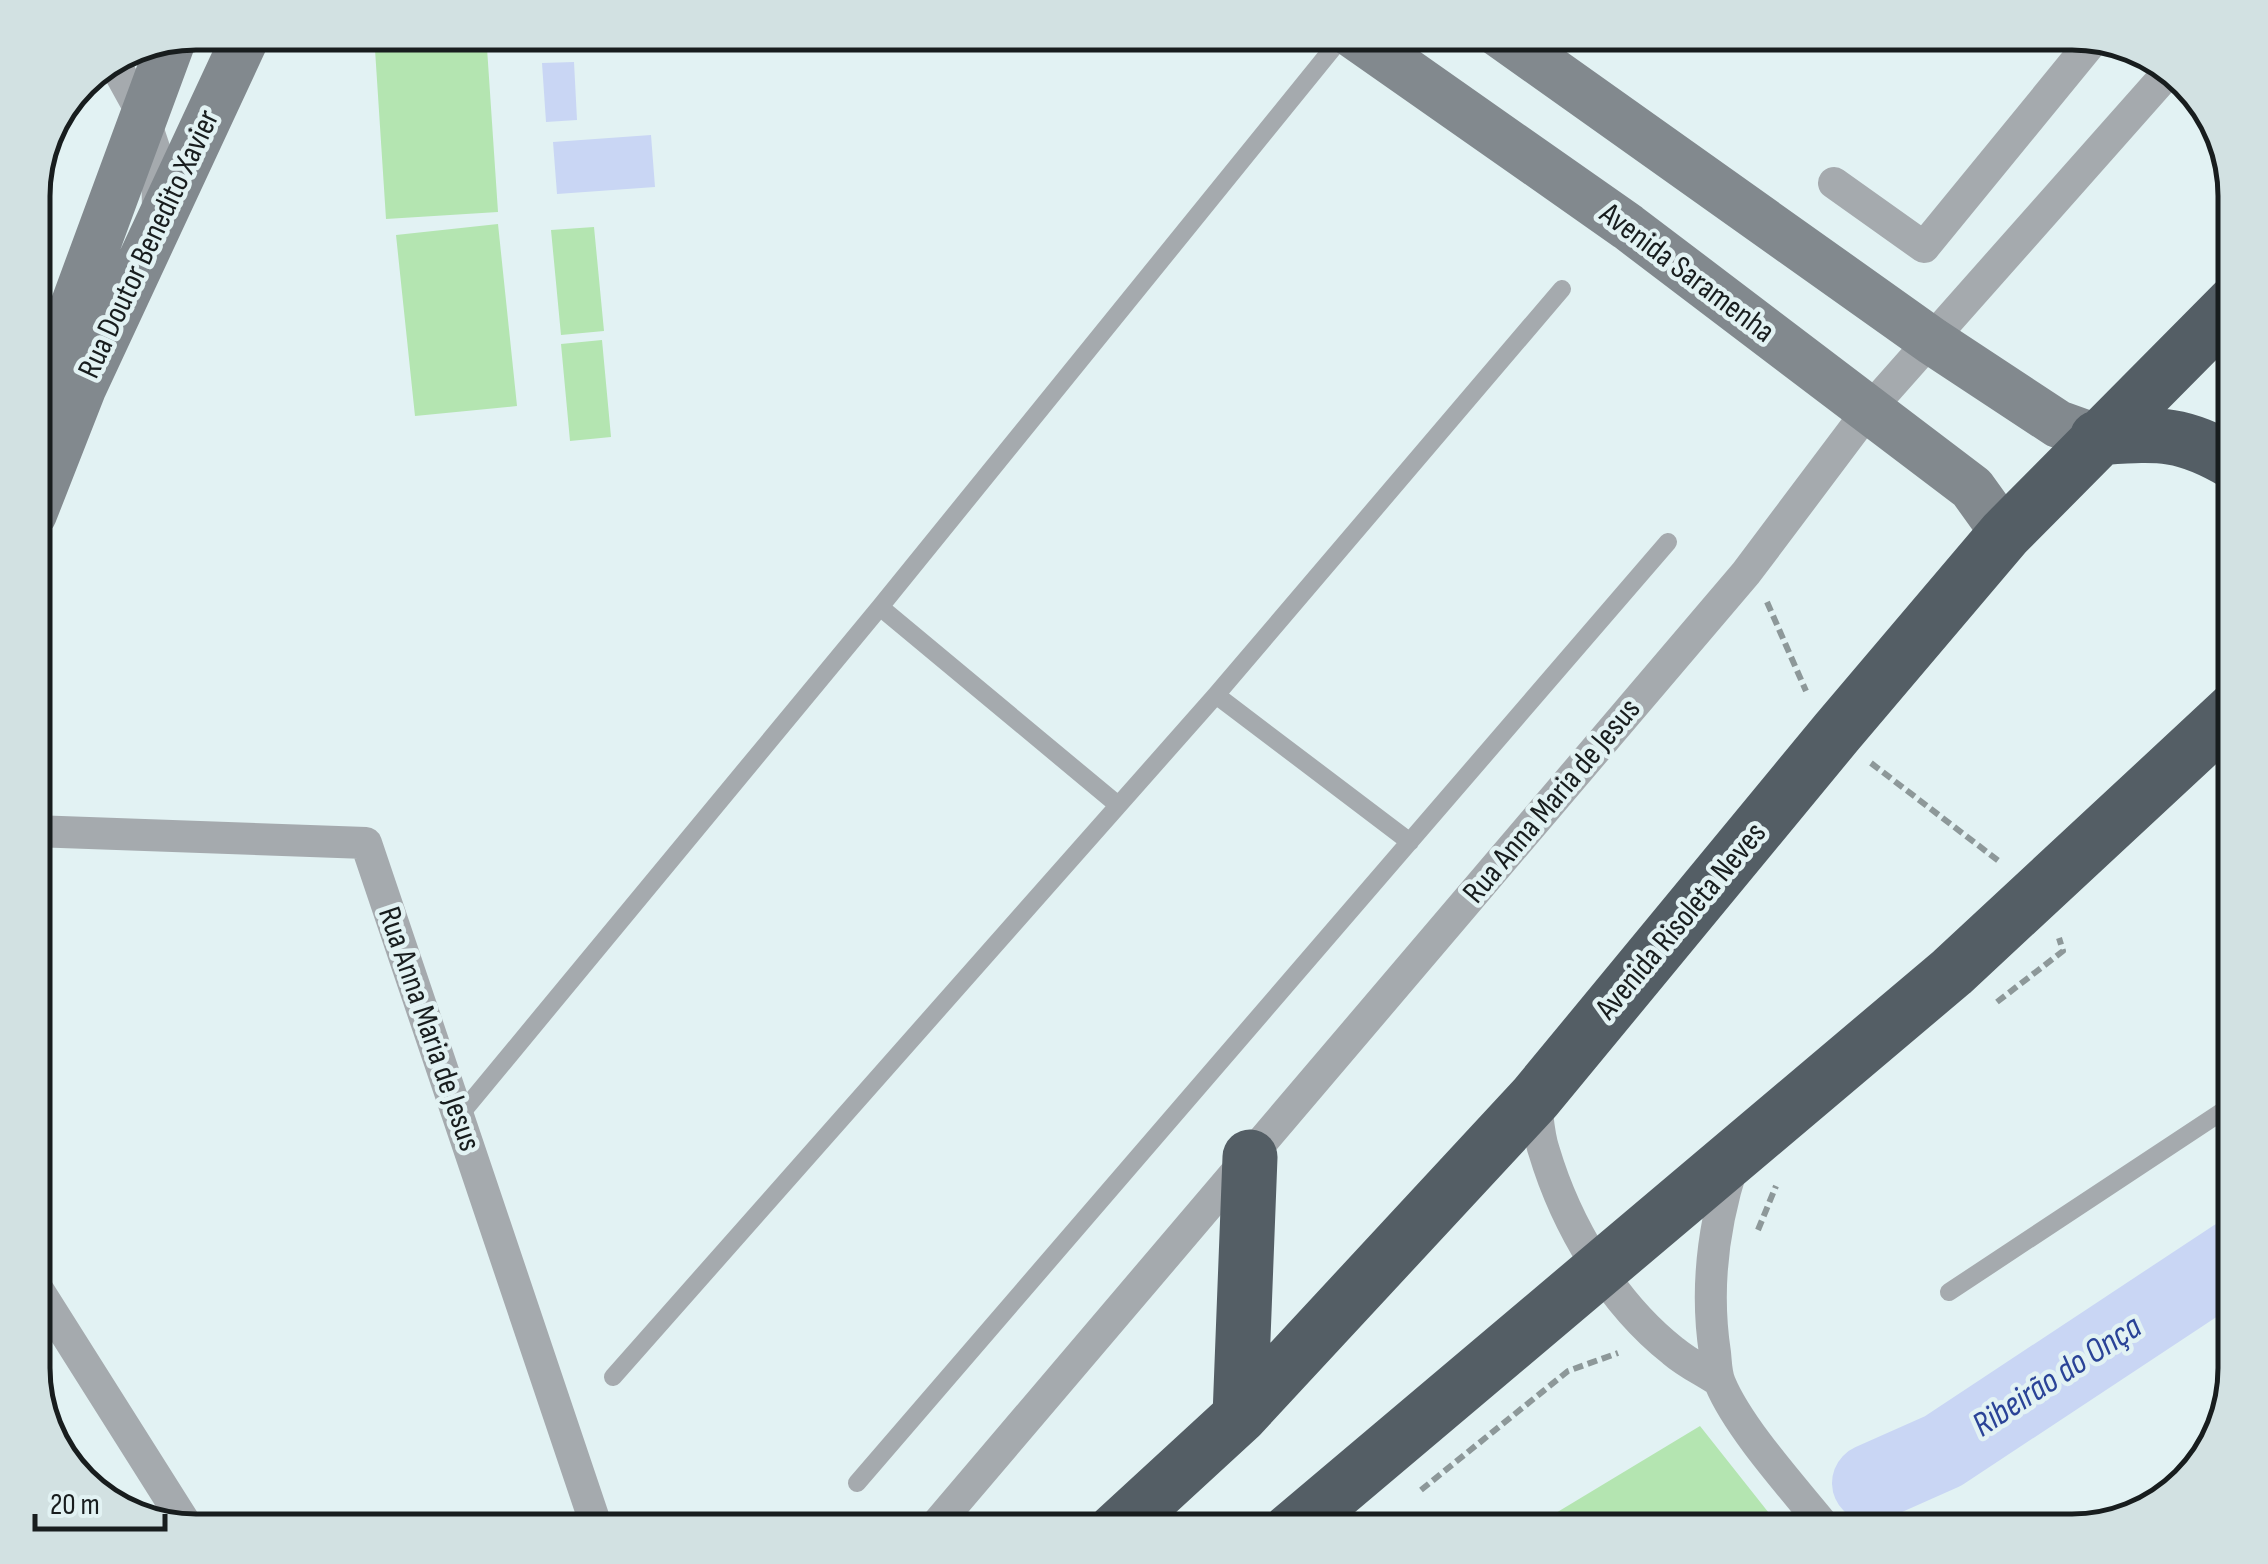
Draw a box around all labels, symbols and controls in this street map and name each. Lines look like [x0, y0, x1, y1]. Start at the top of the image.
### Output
street label: Rua Doutor Benedito Xavier [70, 104, 228, 384]
street label: Avenida Saramenha [1591, 194, 1782, 351]
street label: Rua Anna Maria de Jesus [1455, 691, 1649, 911]
street label: Avenida Risoleta Neves [1587, 814, 1775, 1028]
street label: Rua Anna Maria de Jesus [369, 902, 489, 1156]
water label: Ribeirão do Onça [1964, 1305, 2150, 1447]
scale bar [35, 1469, 165, 1531]
text: 20 m [50, 1487, 100, 1523]

